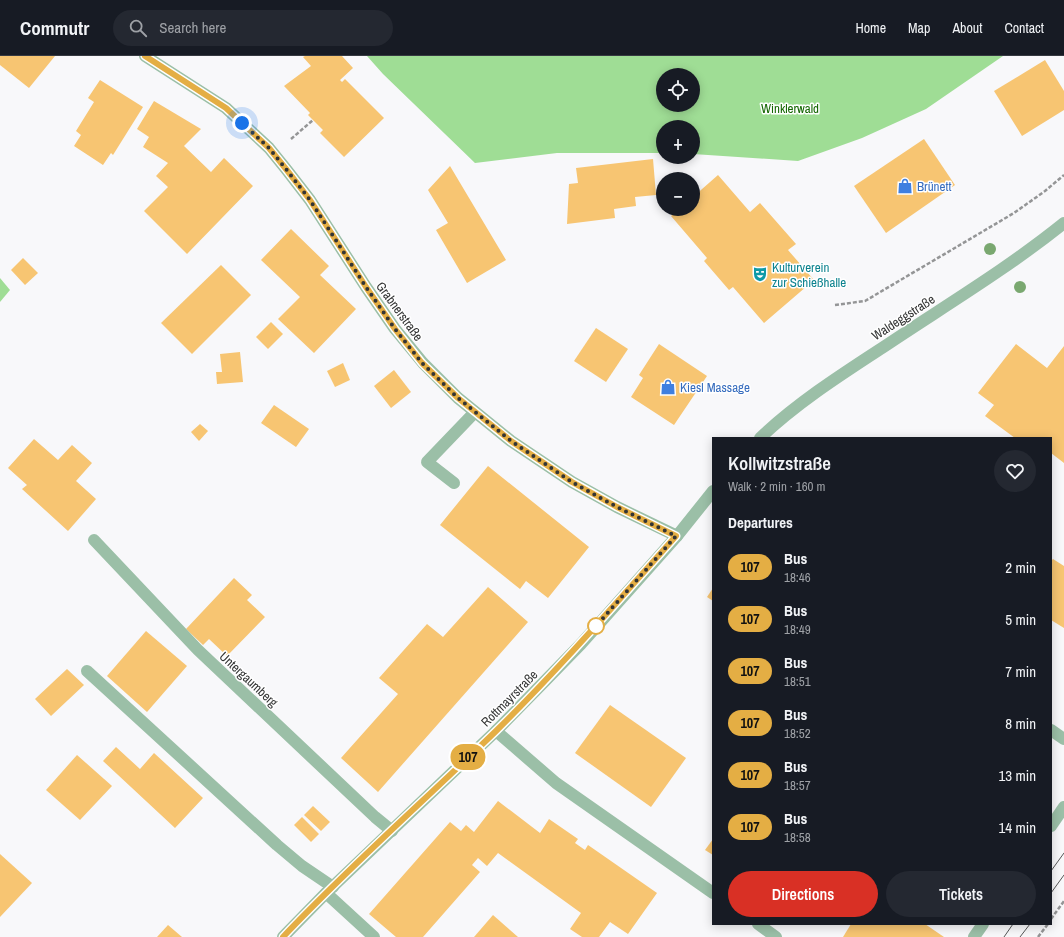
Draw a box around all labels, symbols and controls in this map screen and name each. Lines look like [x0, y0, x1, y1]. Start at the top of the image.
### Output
search box [113, 10, 393, 46]
text: Commutr [20, 15, 89, 41]
icon: search [127, 17, 149, 39]
text: Search here [159, 17, 226, 38]
text: Home [855, 19, 886, 37]
text: Map [908, 19, 930, 37]
text: About [952, 19, 982, 37]
text: Contact [1004, 19, 1044, 37]
map controls [656, 68, 700, 216]
button: locate [656, 68, 700, 112]
park label: Winklerwald [761, 100, 819, 117]
your location [232, 113, 252, 133]
button: + [656, 120, 700, 164]
button: − [656, 172, 700, 216]
shop icon: Brünett [896, 177, 914, 195]
place label: Brünett [917, 178, 951, 195]
place label: Kulturverein zur Schießhalle [772, 259, 846, 291]
theatre icon: Kulturverein zur Schießhalle [751, 265, 769, 283]
street label: Grabnerstraße [372, 278, 427, 344]
street label: Waldeggstraße [868, 291, 938, 344]
shop icon: Kiesl Massage [659, 378, 677, 396]
place label: Kiesl Massage [680, 379, 750, 396]
text: Kollwitzstraße [728, 450, 831, 476]
button: heart [994, 450, 1036, 492]
text: Walk · 2 min · 160 m [728, 478, 825, 495]
text: Departures [728, 512, 793, 533]
text: Bus [784, 548, 807, 569]
text: 2 min [1005, 557, 1036, 578]
text: 107 [740, 558, 760, 576]
text: 18:46 [784, 569, 811, 586]
text: Bus [784, 600, 807, 621]
text: 5 min [1005, 609, 1036, 630]
text: 107 [740, 610, 760, 628]
unlabelled marker [587, 617, 605, 635]
text: 18:49 [784, 621, 811, 638]
street label: Untergaumberg [216, 648, 282, 711]
text: Bus [784, 652, 807, 673]
text: 7 min [1005, 661, 1036, 682]
text: 107 [740, 662, 760, 680]
street label: Rottmayrstraße [477, 666, 541, 730]
text: 18:51 [784, 673, 811, 690]
text: Bus [784, 704, 807, 725]
text: 8 min [1005, 713, 1036, 734]
text: 107 [740, 714, 760, 732]
text: 18:52 [784, 725, 811, 742]
line badge: 107 [445, 744, 491, 770]
text: 107 [458, 748, 478, 766]
text: Bus [784, 756, 807, 777]
text: 13 min [998, 765, 1036, 786]
text: 107 [740, 766, 760, 784]
text: 18:57 [784, 777, 811, 794]
text: Bus [784, 808, 807, 829]
text: 14 min [998, 817, 1036, 838]
text: 107 [740, 818, 760, 836]
text: 18:58 [784, 829, 811, 846]
button: Directions [728, 871, 878, 917]
button: Tickets [886, 871, 1036, 917]

